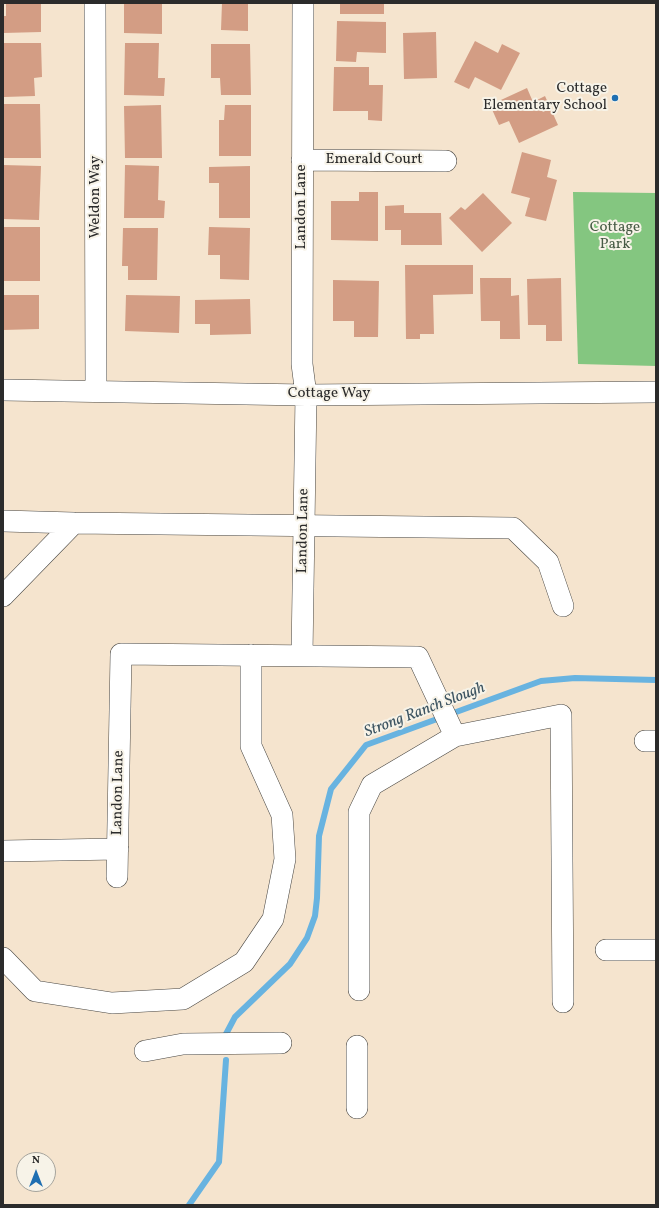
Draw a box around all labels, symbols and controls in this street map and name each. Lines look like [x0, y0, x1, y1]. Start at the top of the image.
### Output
place label: Cottage Elementary School [483, 80, 607, 115]
marker: Cottage Elementary School [610, 93, 620, 103]
street label: Emerald Court [326, 151, 422, 169]
street label: Weldon Way [87, 156, 105, 238]
street label: Landon Lane [293, 164, 311, 250]
park label: Cottage Park [590, 219, 640, 254]
street label: Cottage Way [288, 385, 370, 403]
street label: Landon Lane [294, 488, 314, 574]
water label: Strong Ranch Slough [362, 679, 488, 743]
street label: Landon Lane [109, 750, 129, 836]
north arrow [16, 1152, 56, 1192]
text: N [32, 1153, 40, 1168]

